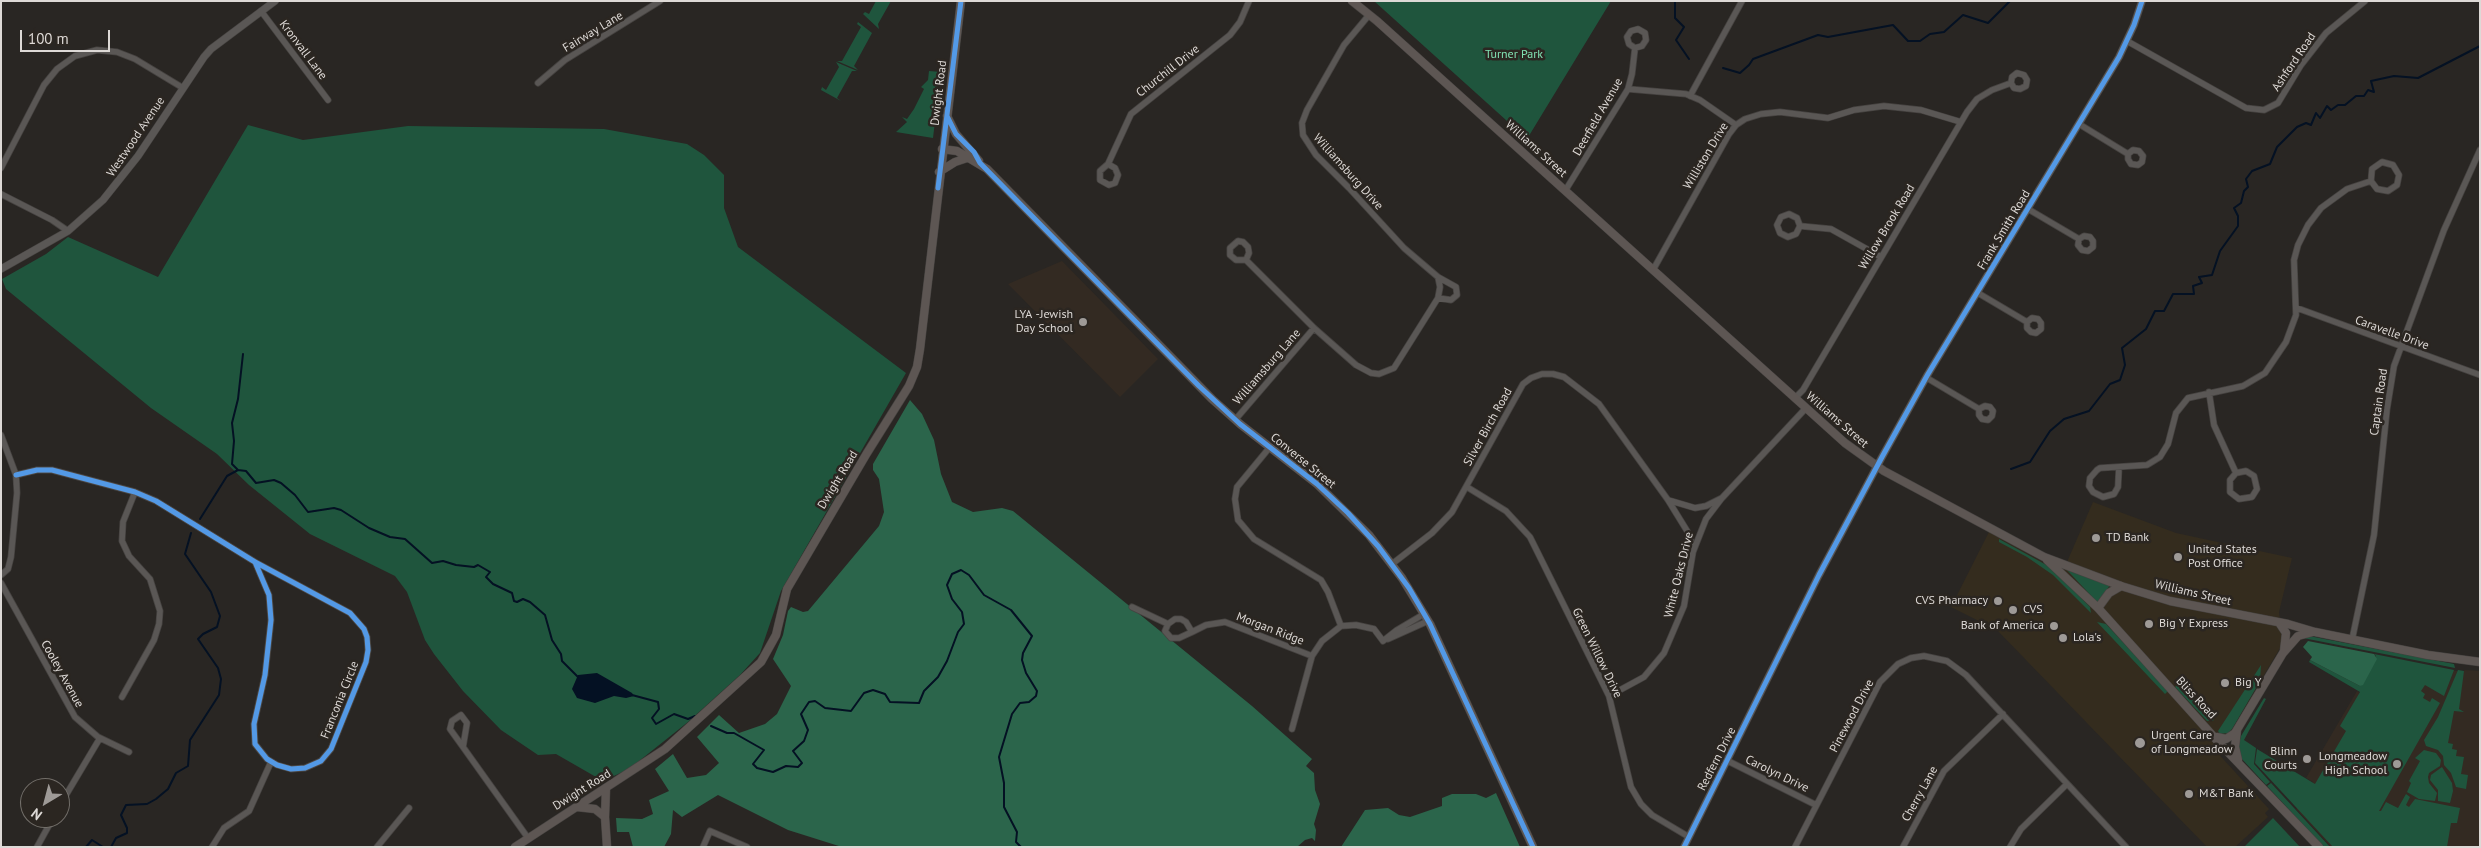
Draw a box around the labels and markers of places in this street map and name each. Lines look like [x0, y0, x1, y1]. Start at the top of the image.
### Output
place label: LYA -Jewish Day School [1015, 308, 1073, 336]
marker: LYA -Jewish Day School [1077, 316, 1089, 328]
place label: TD Bank [2106, 531, 2149, 545]
marker: TD Bank [2090, 532, 2102, 544]
place label: United States Post Office [2188, 543, 2257, 571]
marker: United States Post Office [2172, 551, 2184, 563]
place label: CVS Pharmacy [1915, 594, 1988, 608]
marker: CVS Pharmacy [1992, 595, 2004, 607]
place label: CVS [2023, 603, 2043, 617]
marker: CVS [2007, 604, 2019, 616]
place label: Big Y Express [2159, 617, 2228, 631]
marker: Big Y Express [2143, 618, 2155, 630]
place label: Bank of America [1961, 619, 2044, 633]
marker: Bank of America [2048, 620, 2060, 632]
place label: Lola's [2073, 631, 2101, 645]
marker: Lola's [2057, 632, 2069, 644]
place label: Big Y [2235, 676, 2262, 690]
marker: Big Y [2219, 677, 2231, 689]
place label: Urgent Care of Longmeadow [2151, 729, 2233, 757]
marker: Urgent Care of Longmeadow [2133, 736, 2147, 750]
place label: Blinn Courts [2264, 745, 2297, 773]
place label: Longmeadow High School [2319, 750, 2387, 778]
marker: Blinn Courts [2301, 753, 2313, 765]
marker: Longmeadow High School [2391, 758, 2403, 770]
place label: M&T Bank [2199, 787, 2253, 801]
marker: M&T Bank [2183, 788, 2195, 800]

